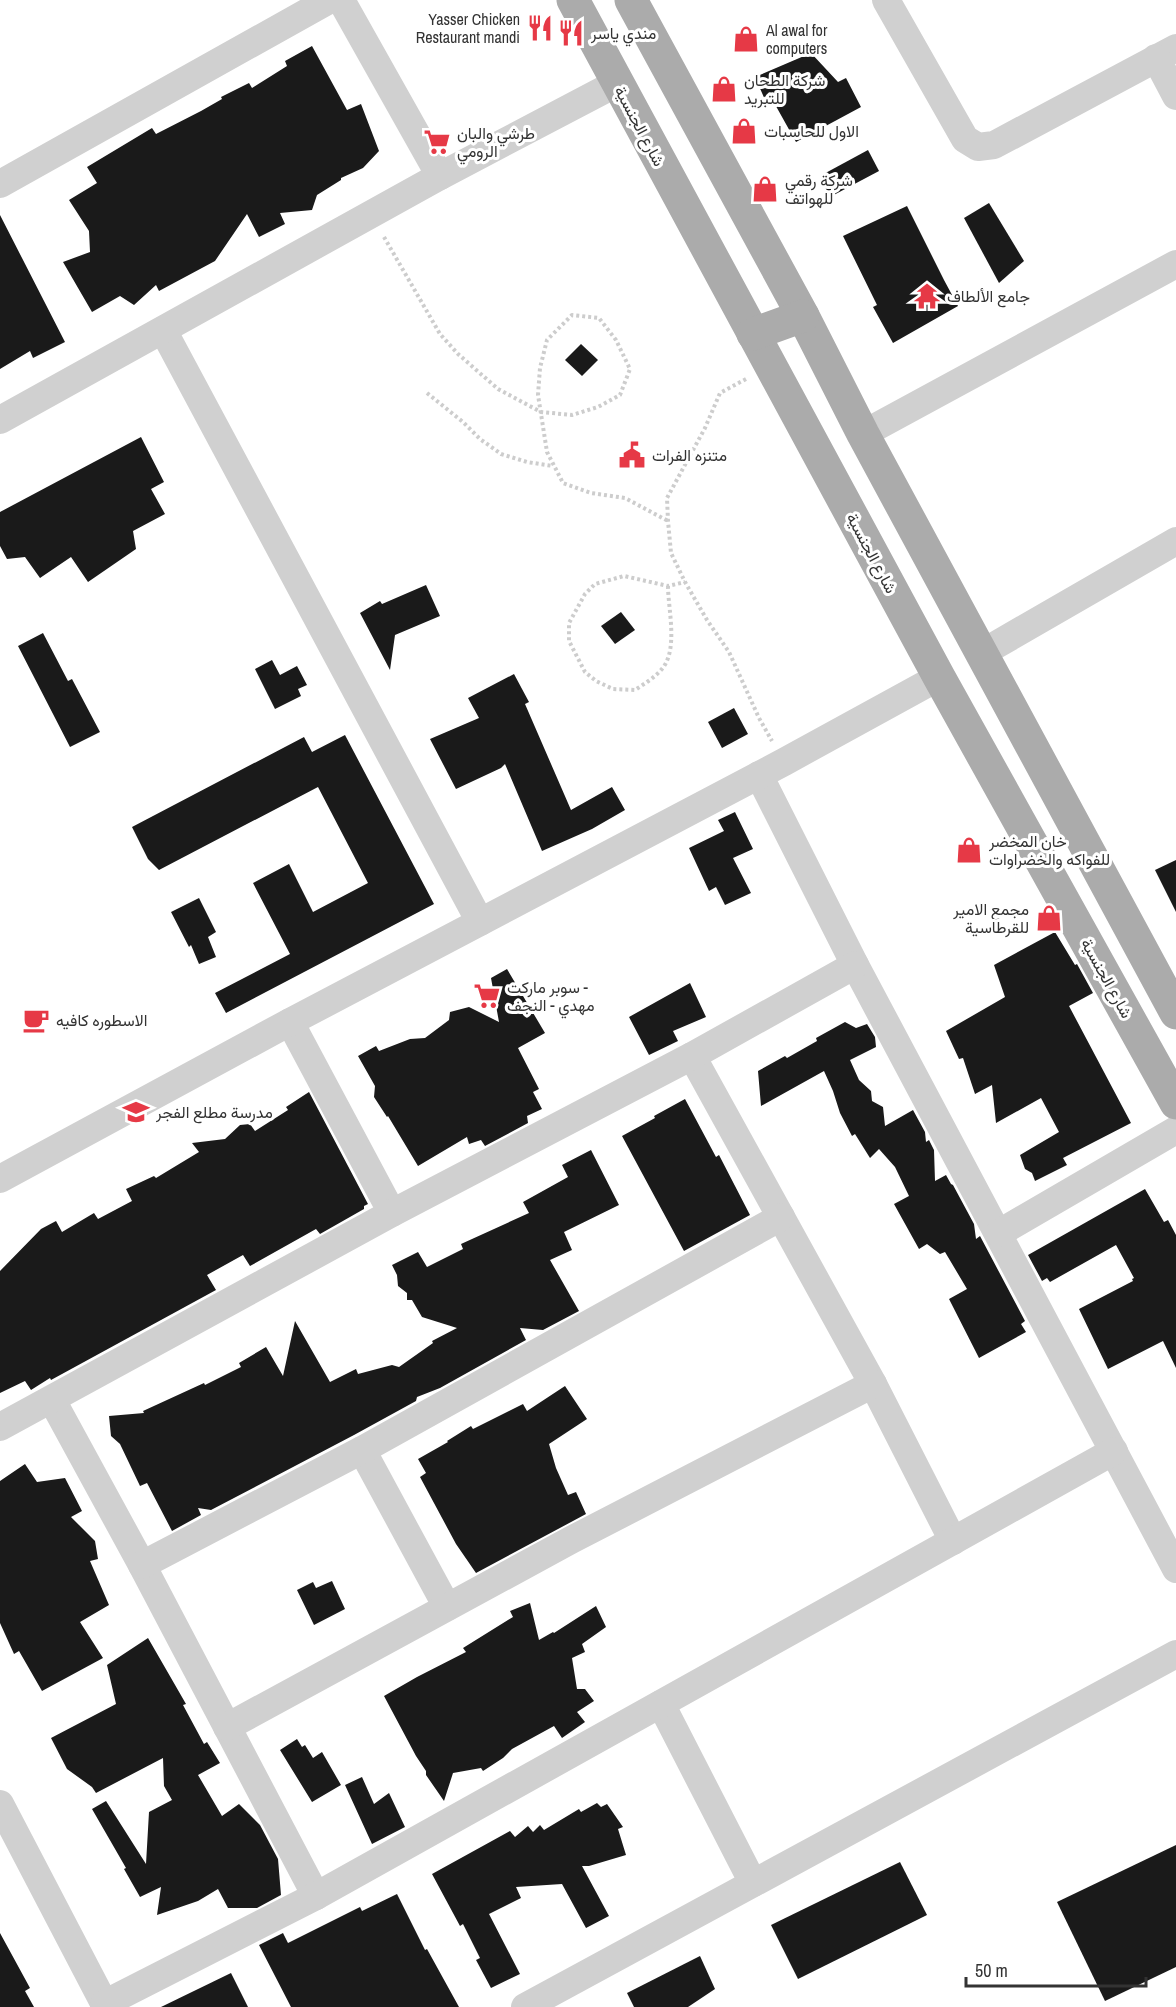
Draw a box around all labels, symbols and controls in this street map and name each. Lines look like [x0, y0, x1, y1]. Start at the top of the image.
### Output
place label: Yasser Chicken Restaurant mandi [416, 8, 520, 48]
restaurant icon: Yasser Chicken Restaurant mandi [525, 13, 555, 43]
restaurant icon: مندي ياسر [556, 18, 586, 48]
place label: Al awal for computers [765, 19, 828, 59]
place label: مندي ياسر [590, 22, 656, 47]
shop icon: Al awal for computers [731, 24, 761, 54]
place label: شركة الطحان للتبريد [744, 69, 825, 109]
shop icon: شركة الطحان للتبريد [709, 74, 739, 104]
street label: شارع الجنسية [609, 82, 670, 171]
shop icon: الاول للحاسبات [729, 116, 759, 146]
place label: الاول للحاسبات [764, 120, 859, 142]
place label: طرشي والبان الرومي [457, 122, 535, 165]
supermarket icon: طرشي والبان الرومي [422, 127, 452, 157]
place label: شركة رقمي للهواتف [785, 169, 853, 209]
shop icon: شركة رقمي للهواتف [750, 174, 780, 204]
temple icon: جامع الألطاف [912, 281, 942, 311]
place label: جامع الألطاف [947, 285, 1030, 308]
public building icon: متنزه الفرات [617, 440, 647, 470]
place label: متنزه الفرات [652, 444, 727, 466]
street label: شارع الجنسية [841, 509, 902, 598]
place label: خان المخضر للفواكه والخضراوات [988, 830, 1110, 870]
shop icon: خان المخضر للفواكه والخضراوات [954, 835, 984, 865]
place label: مجمع الامير للقرطاسية [952, 898, 1029, 938]
shop icon: مجمع الامير للقرطاسية [1034, 903, 1064, 933]
street label: شارع الجنسية [1075, 934, 1138, 1022]
place label: سوبر ماركت - مهدي - النجف [507, 976, 594, 1019]
supermarket icon: سوبر ماركت - مهدي - النجف [472, 981, 502, 1011]
cafe icon: الاسطوره كافيه [21, 1005, 51, 1035]
place label: الاسطوره كافيه [56, 1009, 147, 1031]
school or university icon: مدرسة مطلع الفجر [121, 1097, 151, 1127]
place label: مدرسة مطلع الفجر [155, 1101, 273, 1124]
scale bar [966, 1950, 1146, 1988]
text: 50 m [975, 1958, 1008, 1983]

